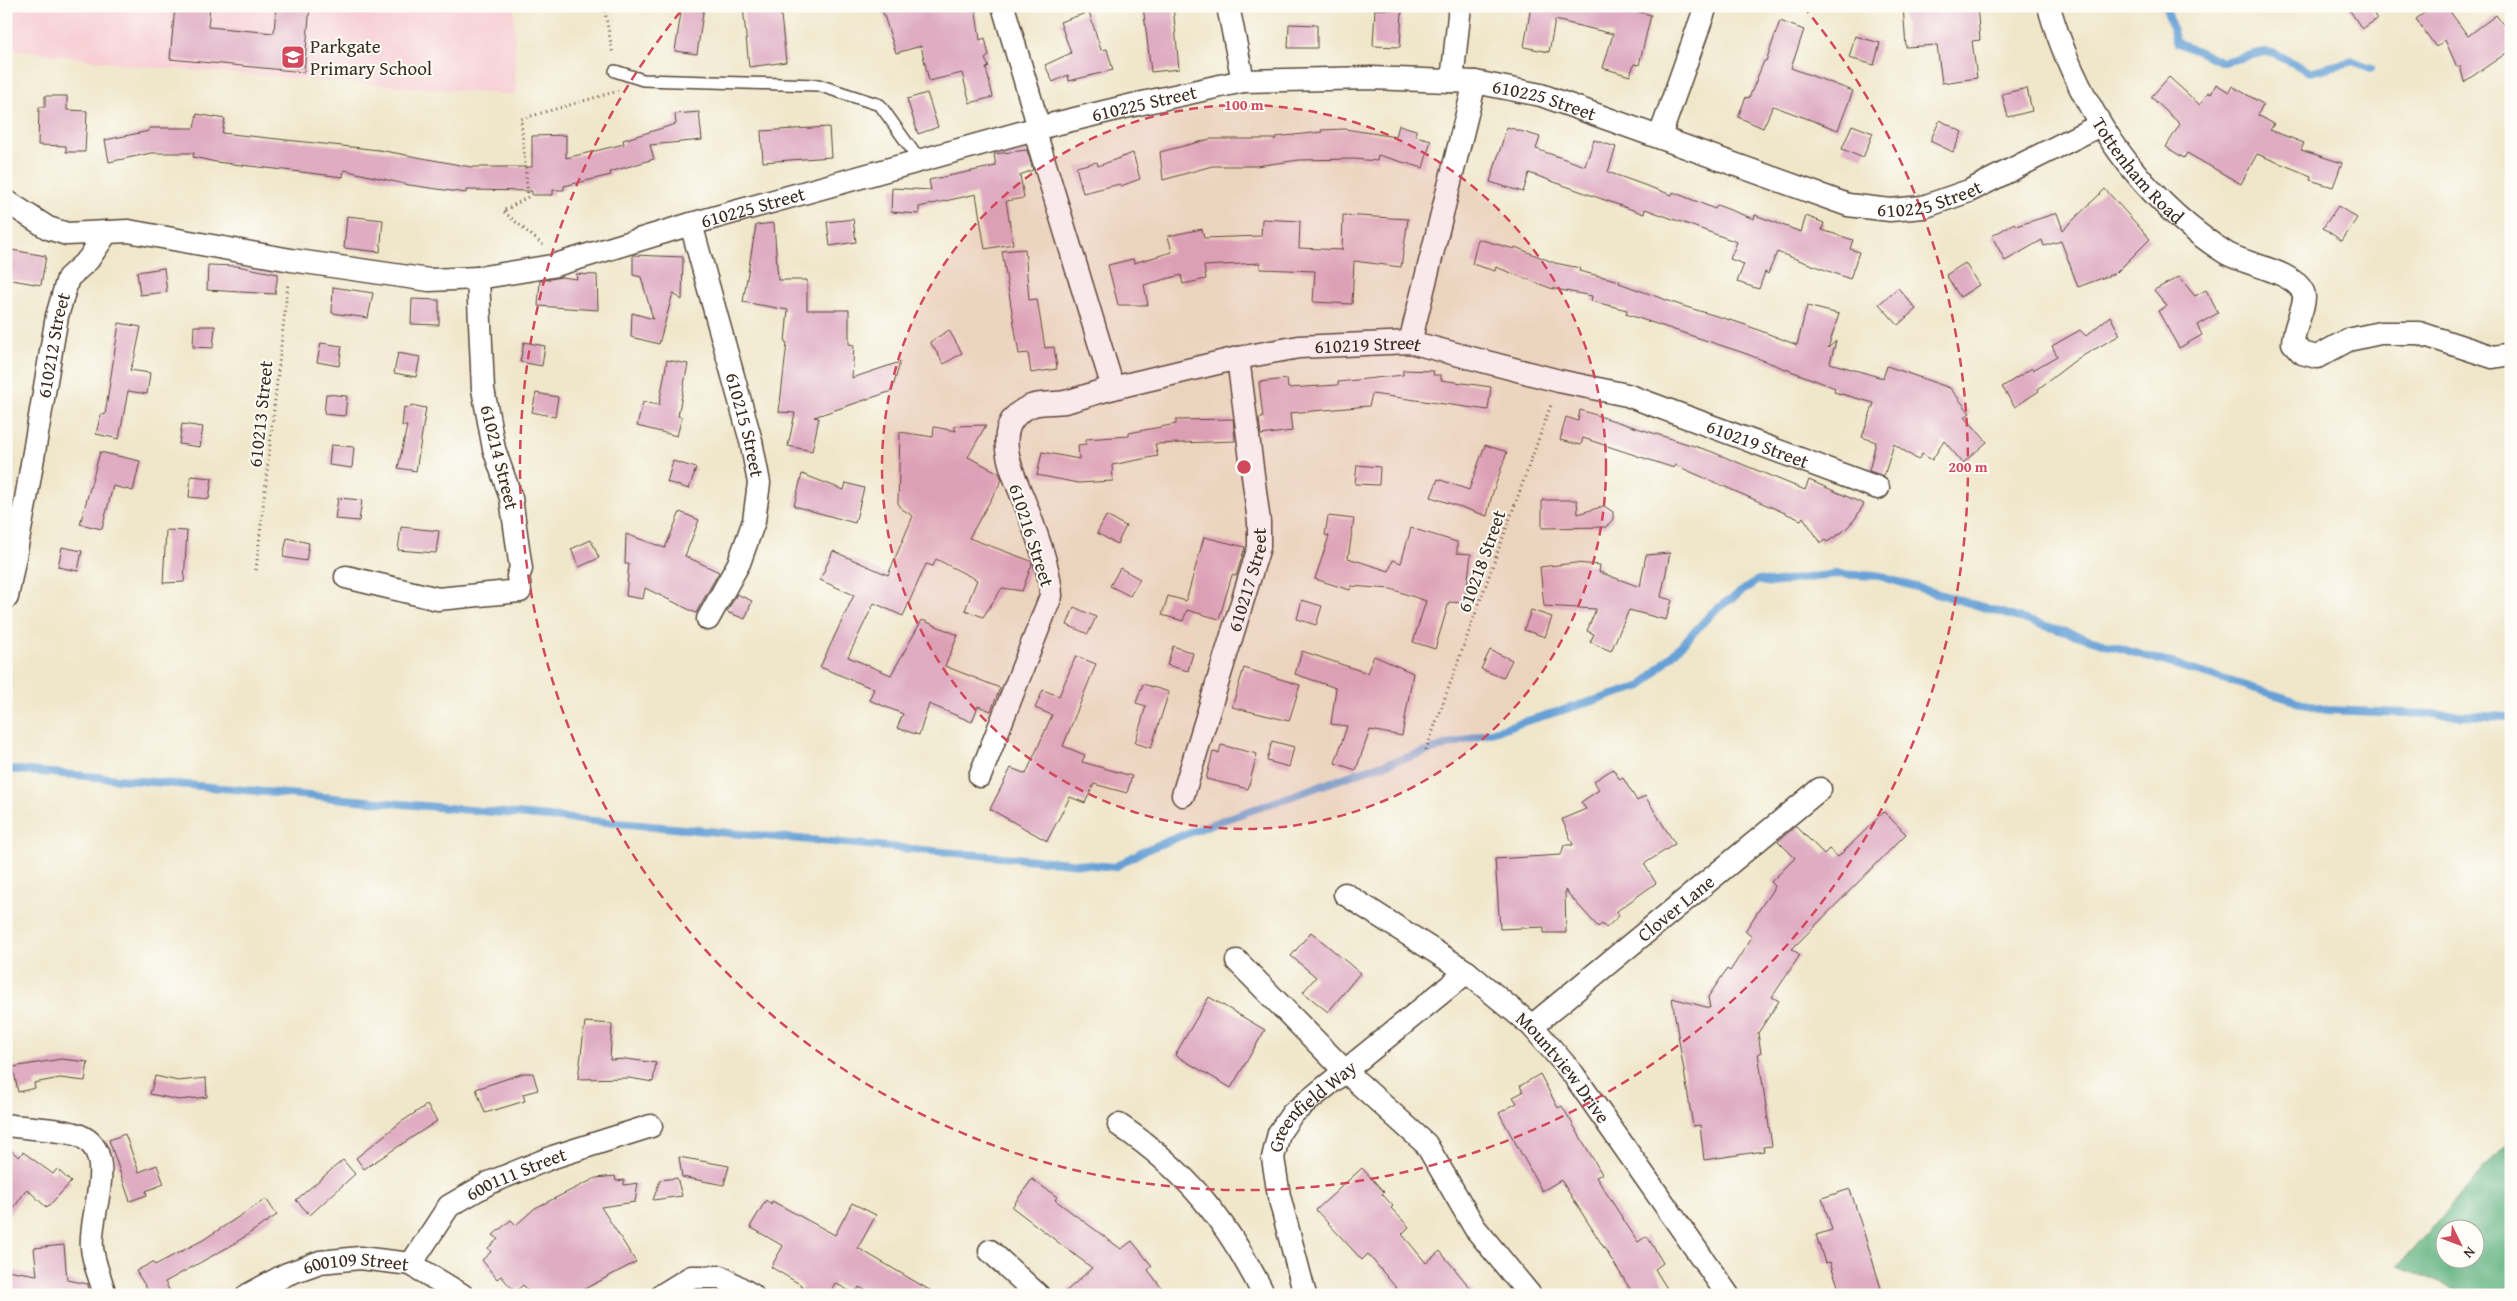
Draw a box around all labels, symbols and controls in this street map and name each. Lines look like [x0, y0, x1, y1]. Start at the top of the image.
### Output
place label: Parkgate Primary School [310, 32, 432, 82]
school or university icon: Parkgate Primary School [280, 44, 306, 70]
street label: 610225 Street [1490, 72, 1600, 128]
street label: 610225 Street [1089, 77, 1200, 129]
text: 100 m [1224, 94, 1264, 115]
street label: Tottenham Road [2085, 111, 2191, 231]
street label: 610225 Street [1876, 173, 1987, 224]
street label: 610225 Street [697, 179, 808, 235]
street label: 610212 Street [29, 289, 77, 400]
street label: 610219 Street [1314, 327, 1425, 360]
street label: 610213 Street [240, 359, 280, 469]
street label: 610215 Street [719, 369, 772, 480]
street label: 610214 Street [473, 402, 527, 513]
street label: 610219 Street [1703, 412, 1813, 475]
text: 200 m [1948, 456, 1988, 477]
centre of rings [1235, 458, 1253, 476]
street label: 610216 Street [1002, 480, 1062, 591]
street label: 610218 Street [1450, 506, 1513, 616]
street label: 610217 Street [1220, 527, 1273, 635]
street label: Clover Lane [1631, 867, 1720, 948]
street label: Mountview Drive [1510, 1004, 1617, 1129]
street label: Greenfield Way [1261, 1053, 1363, 1155]
street label: 600111 Street [460, 1140, 570, 1208]
north arrow [2434, 1218, 2484, 1268]
text: N [2459, 1243, 2480, 1263]
street label: 600109 Street [298, 1244, 411, 1281]

